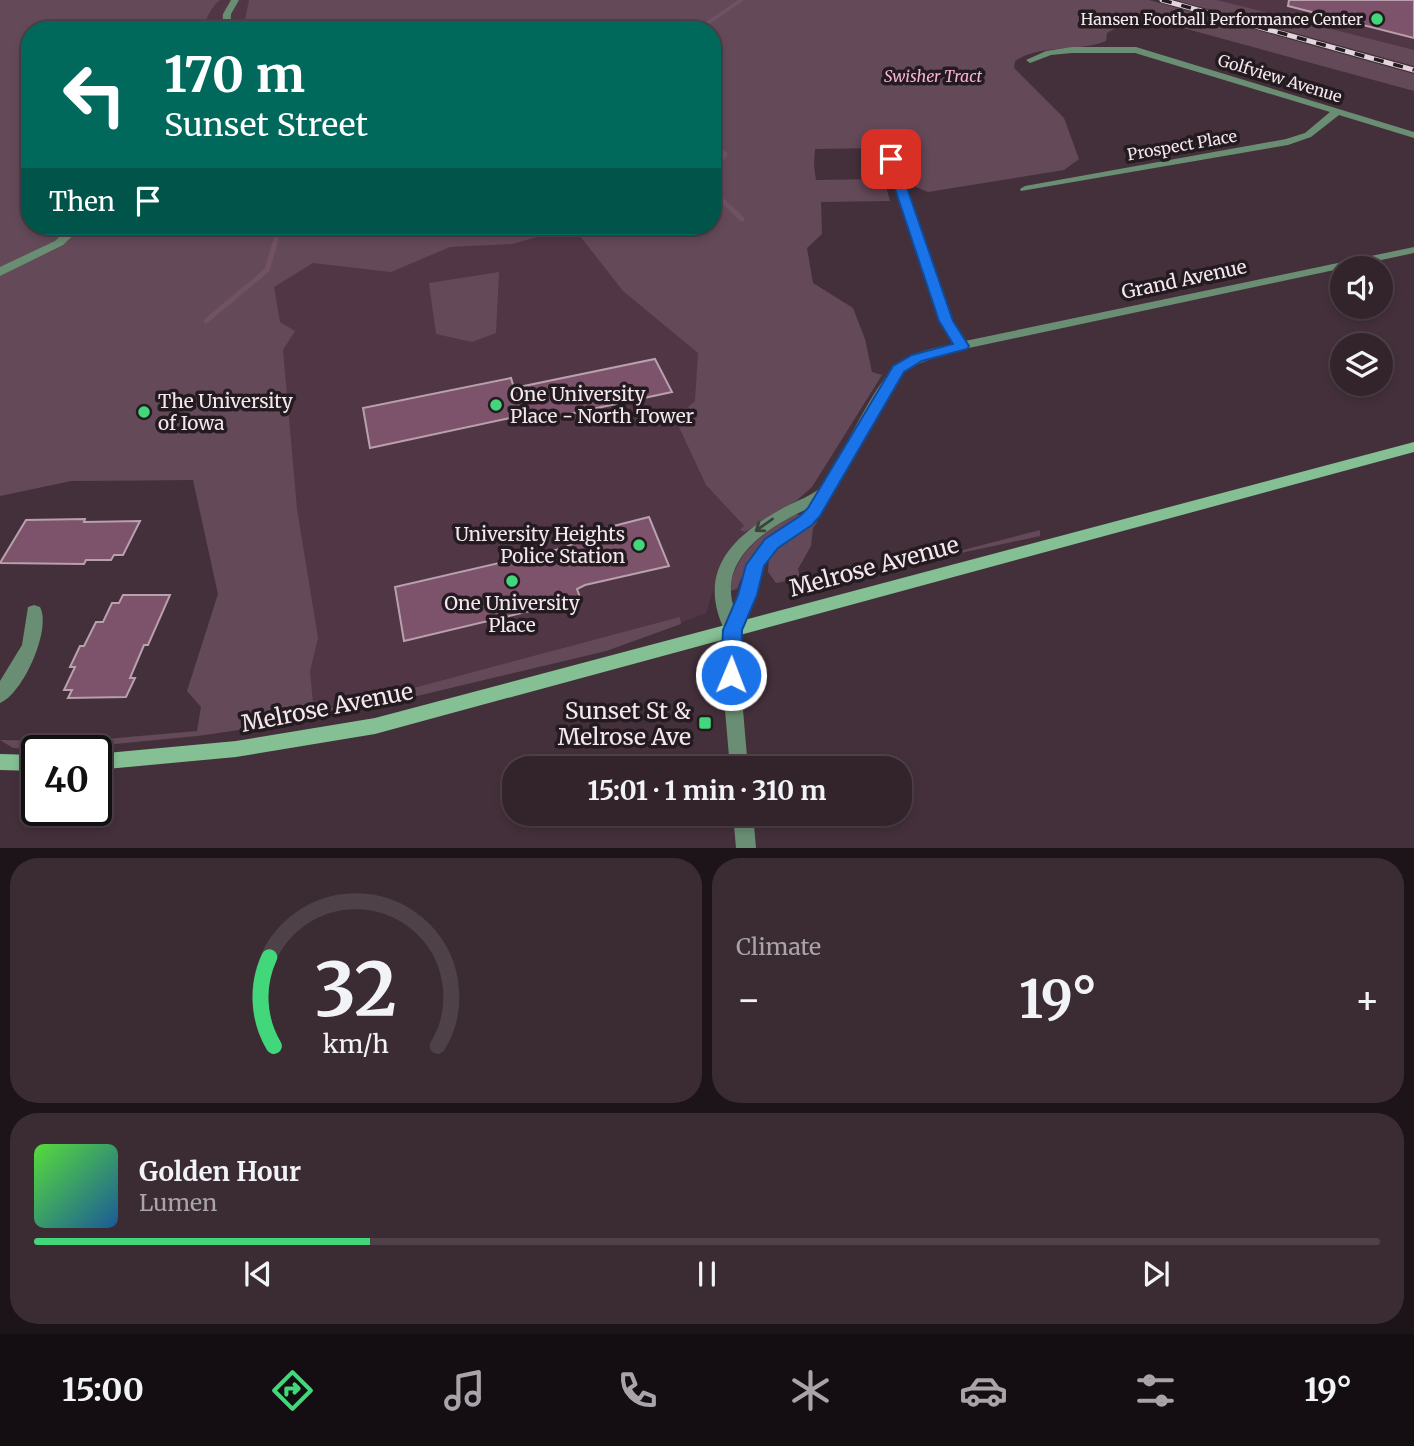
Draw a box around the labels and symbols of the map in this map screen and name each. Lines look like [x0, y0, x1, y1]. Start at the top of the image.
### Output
place label: Hansen Football Performance Center [1081, 9, 1363, 29]
marker: Hansen Football Performance Center [1369, 11, 1385, 27]
street label: Golfview Avenue [1215, 50, 1345, 106]
park label: Swisher Tract [884, 66, 983, 86]
street label: Prospect Place [1126, 126, 1238, 164]
pin [861, 129, 921, 189]
street label: Grand Avenue [1119, 254, 1249, 304]
place label: One University Place - North Tower [510, 382, 694, 428]
place label: The University of Iowa [158, 389, 293, 435]
marker: One University Place - North Tower [488, 397, 504, 413]
marker: The University of Iowa [136, 404, 152, 420]
one-way arrow [755, 518, 775, 532]
place label: University Heights Police Station [455, 522, 625, 568]
street label: Melrose Avenue [786, 529, 962, 603]
marker: University Heights Police Station [631, 537, 647, 553]
marker: One University Place [504, 573, 520, 589]
place label: One University Place [444, 591, 580, 637]
position arrow [694, 638, 768, 712]
street label: Melrose Avenue [239, 676, 415, 738]
place label: Sunset St & Melrose Ave [558, 696, 692, 751]
marker: Sunset St & Melrose Ave [697, 715, 713, 731]
speed limit sign: 40 [21, 735, 112, 826]

